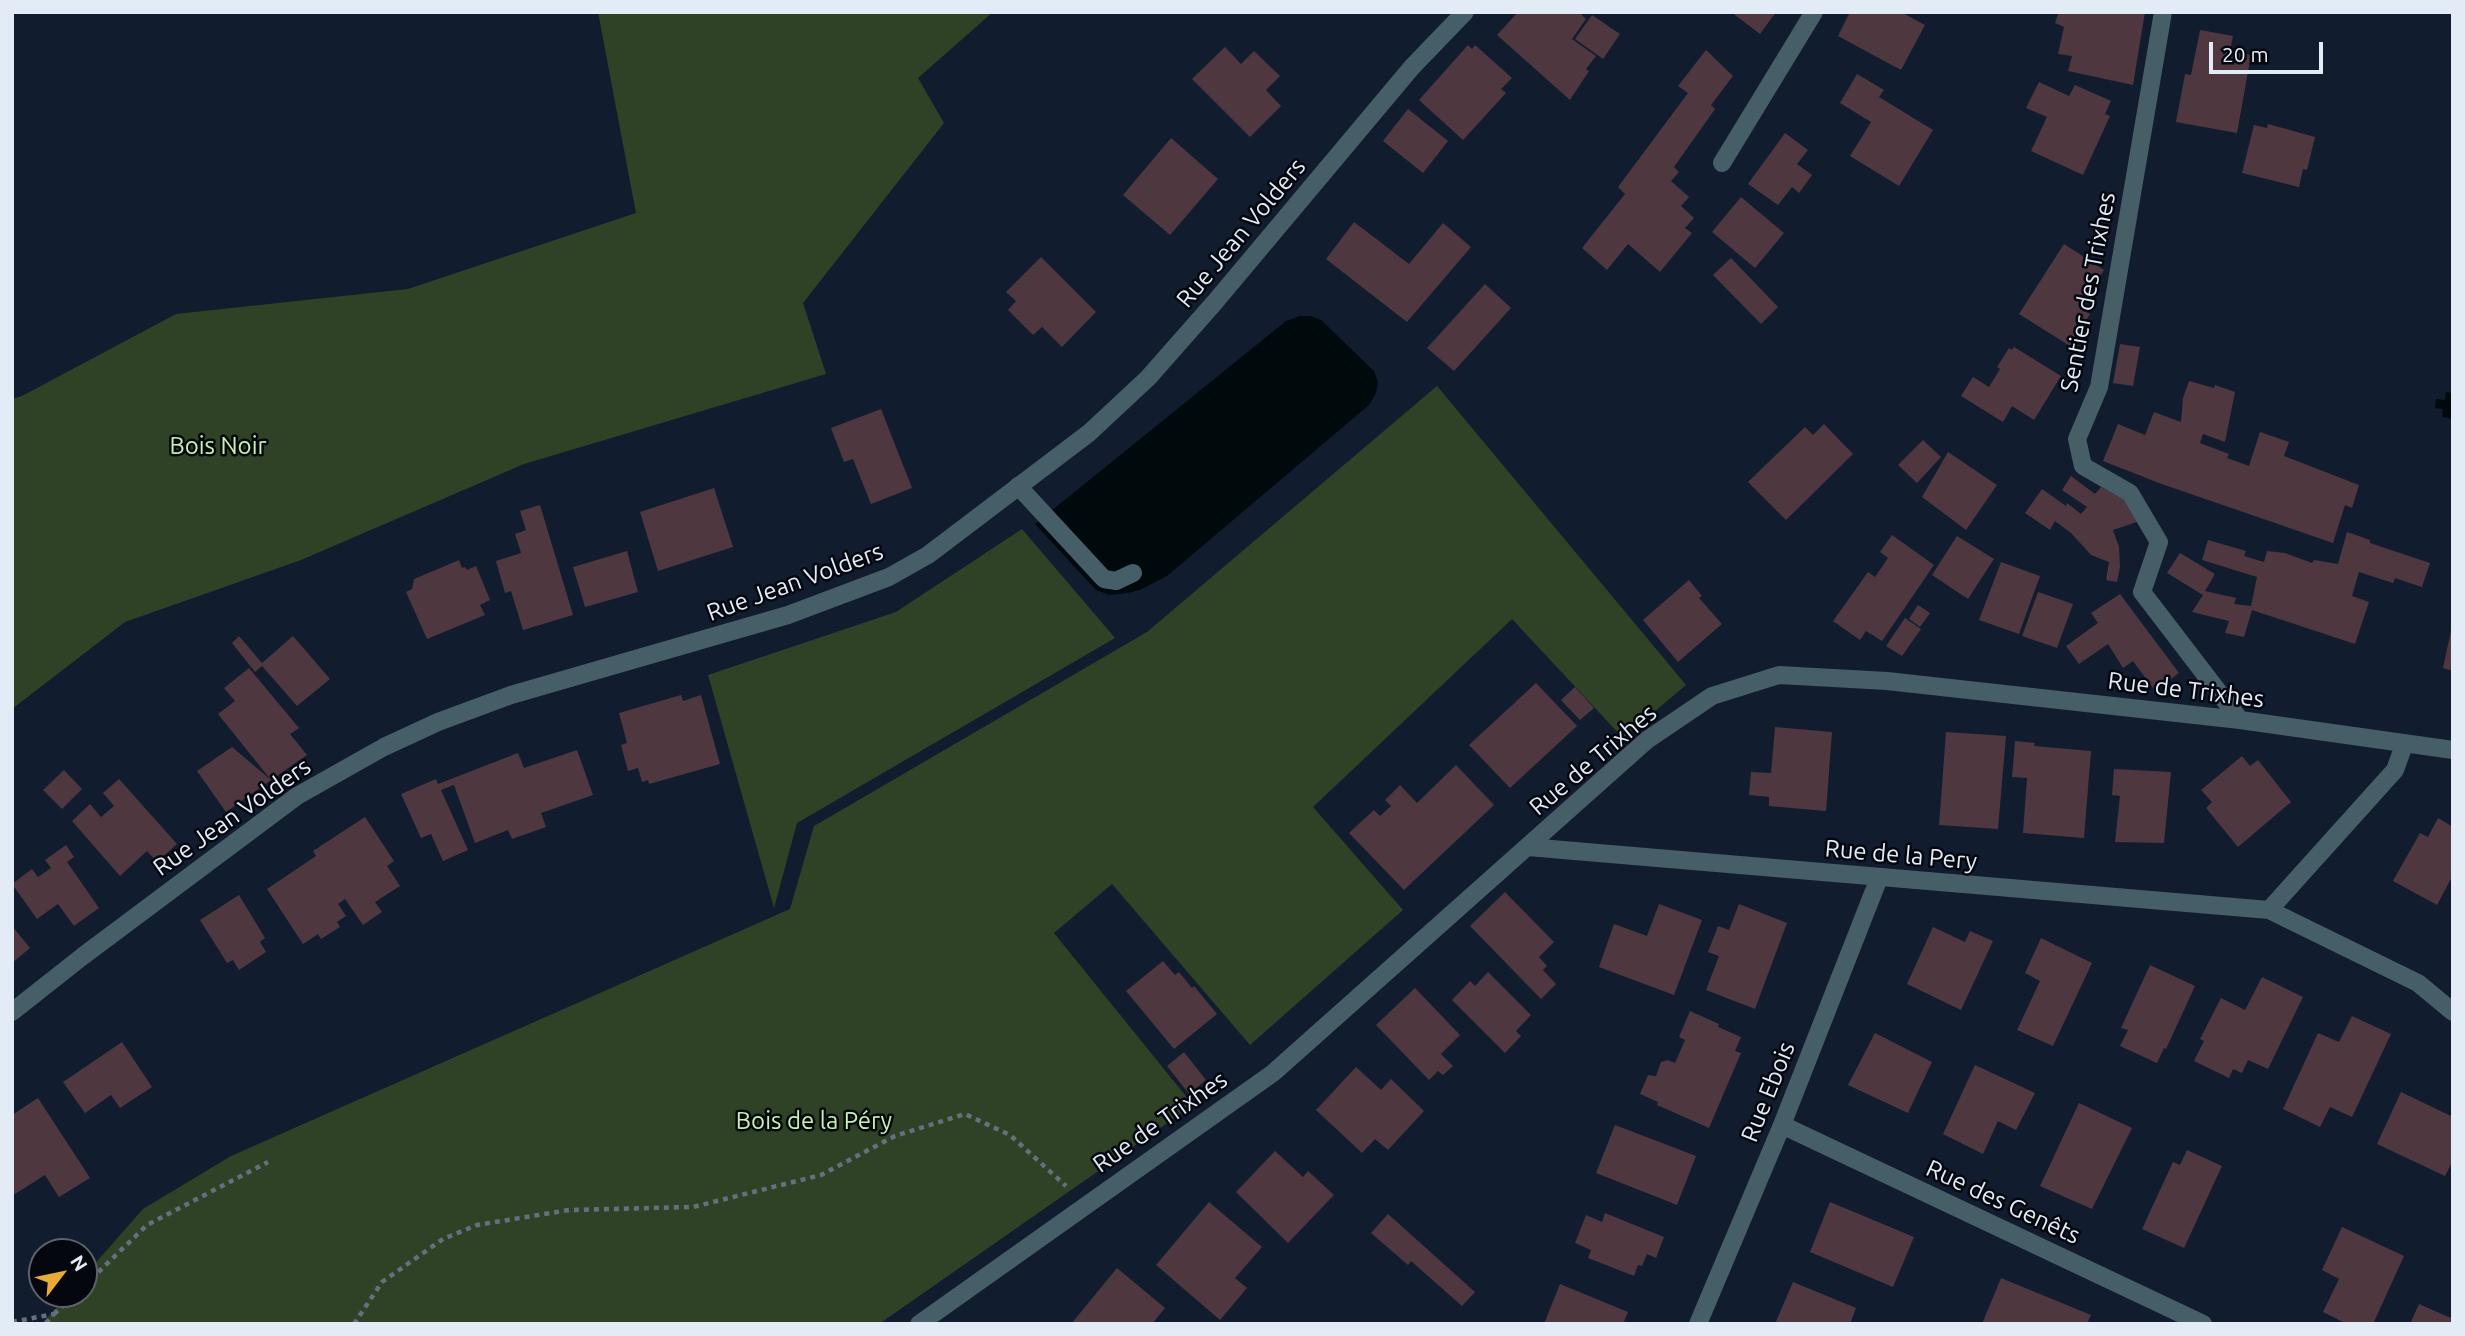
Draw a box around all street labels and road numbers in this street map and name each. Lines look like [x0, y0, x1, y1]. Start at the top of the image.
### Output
street label: Rue Jean Volders [1170, 153, 1312, 313]
street label: Sentier des Trixhes [2055, 190, 2121, 394]
street label: Rue Jean Volders [703, 537, 887, 627]
street label: Rue de Trixhes [2106, 666, 2266, 714]
street label: Rue de Trixhes [1524, 698, 1662, 822]
street label: Rue Jean Volders [148, 752, 316, 882]
street label: Rue de la Pery [1824, 834, 1978, 876]
street label: Rue Ebois [1735, 1038, 1801, 1146]
street label: Rue de Trixhes [1087, 1065, 1233, 1179]
street label: Rue des Genêts [1921, 1154, 2085, 1250]

